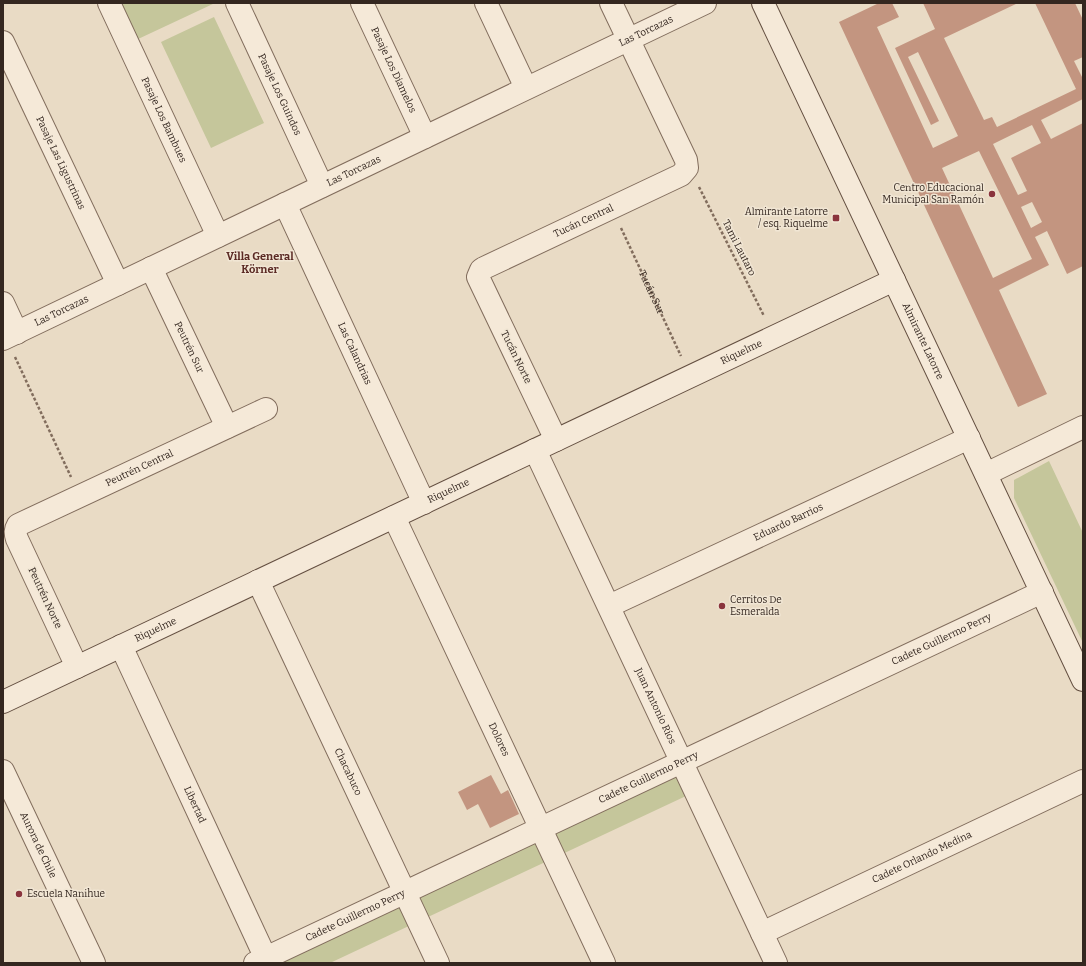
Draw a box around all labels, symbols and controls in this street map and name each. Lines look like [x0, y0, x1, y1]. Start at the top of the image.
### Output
street label: Las Torcazas [617, 13, 675, 49]
street label: Pasaje Los Diamelos [368, 25, 419, 115]
street label: Pasaje Los Guindos [255, 52, 304, 138]
street label: Pasaje Los Bambues [138, 75, 189, 165]
street label: Pasaje Las Ligustrinas [33, 114, 88, 212]
street label: Las Torcazas [325, 153, 383, 189]
place label: Centro Educacional Municipal San Ramón [882, 182, 985, 206]
marker: Centro Educacional Municipal San Ramón [987, 189, 997, 199]
street label: Tucán Central [552, 202, 615, 240]
place label: Almirante Latorre / esq. Riquelme [745, 206, 828, 230]
marker: Almirante Latorre / esq. Riquelme [831, 213, 841, 223]
street label: Tami Lautaro [720, 218, 758, 278]
district label: Villa General Körner [226, 250, 294, 276]
street label: Tucán Sur [636, 268, 667, 317]
street label: Las Torcazas [33, 293, 91, 329]
street label: Almirante Latorre [900, 301, 946, 381]
street label: Peutrén Sur [172, 320, 207, 376]
street label: Las Calandrias [335, 321, 374, 387]
street label: Tucán Norte [498, 329, 534, 385]
street label: Riquelme [719, 337, 764, 367]
street label: Peutrén Central [104, 447, 175, 489]
street label: Riquelme [426, 476, 471, 506]
street label: Eduardo Barrios [752, 501, 825, 544]
street label: Peutrén Norte [26, 566, 64, 630]
place label: Cerritos De Esmeralda [730, 594, 782, 618]
marker: Cerritos De Esmeralda [717, 601, 727, 611]
street label: Cadete Guillermo Perry [890, 610, 994, 668]
street label: Riquelme [133, 615, 179, 645]
street label: Juan Antonio Ríos [632, 665, 678, 746]
street label: Dolores [486, 721, 512, 759]
street label: Chacabuco [332, 746, 364, 798]
street label: Cadete Guillermo Perry [597, 749, 701, 806]
street label: Libertad [181, 785, 208, 825]
street label: Aurora de Chile [17, 810, 59, 880]
street label: Cadete Orlando Medina [870, 828, 974, 886]
street label: Cadete Guillermo Perry [304, 887, 408, 944]
place label: Escuela Nanihue [27, 888, 105, 900]
marker: Escuela Nanihue [14, 889, 24, 899]

